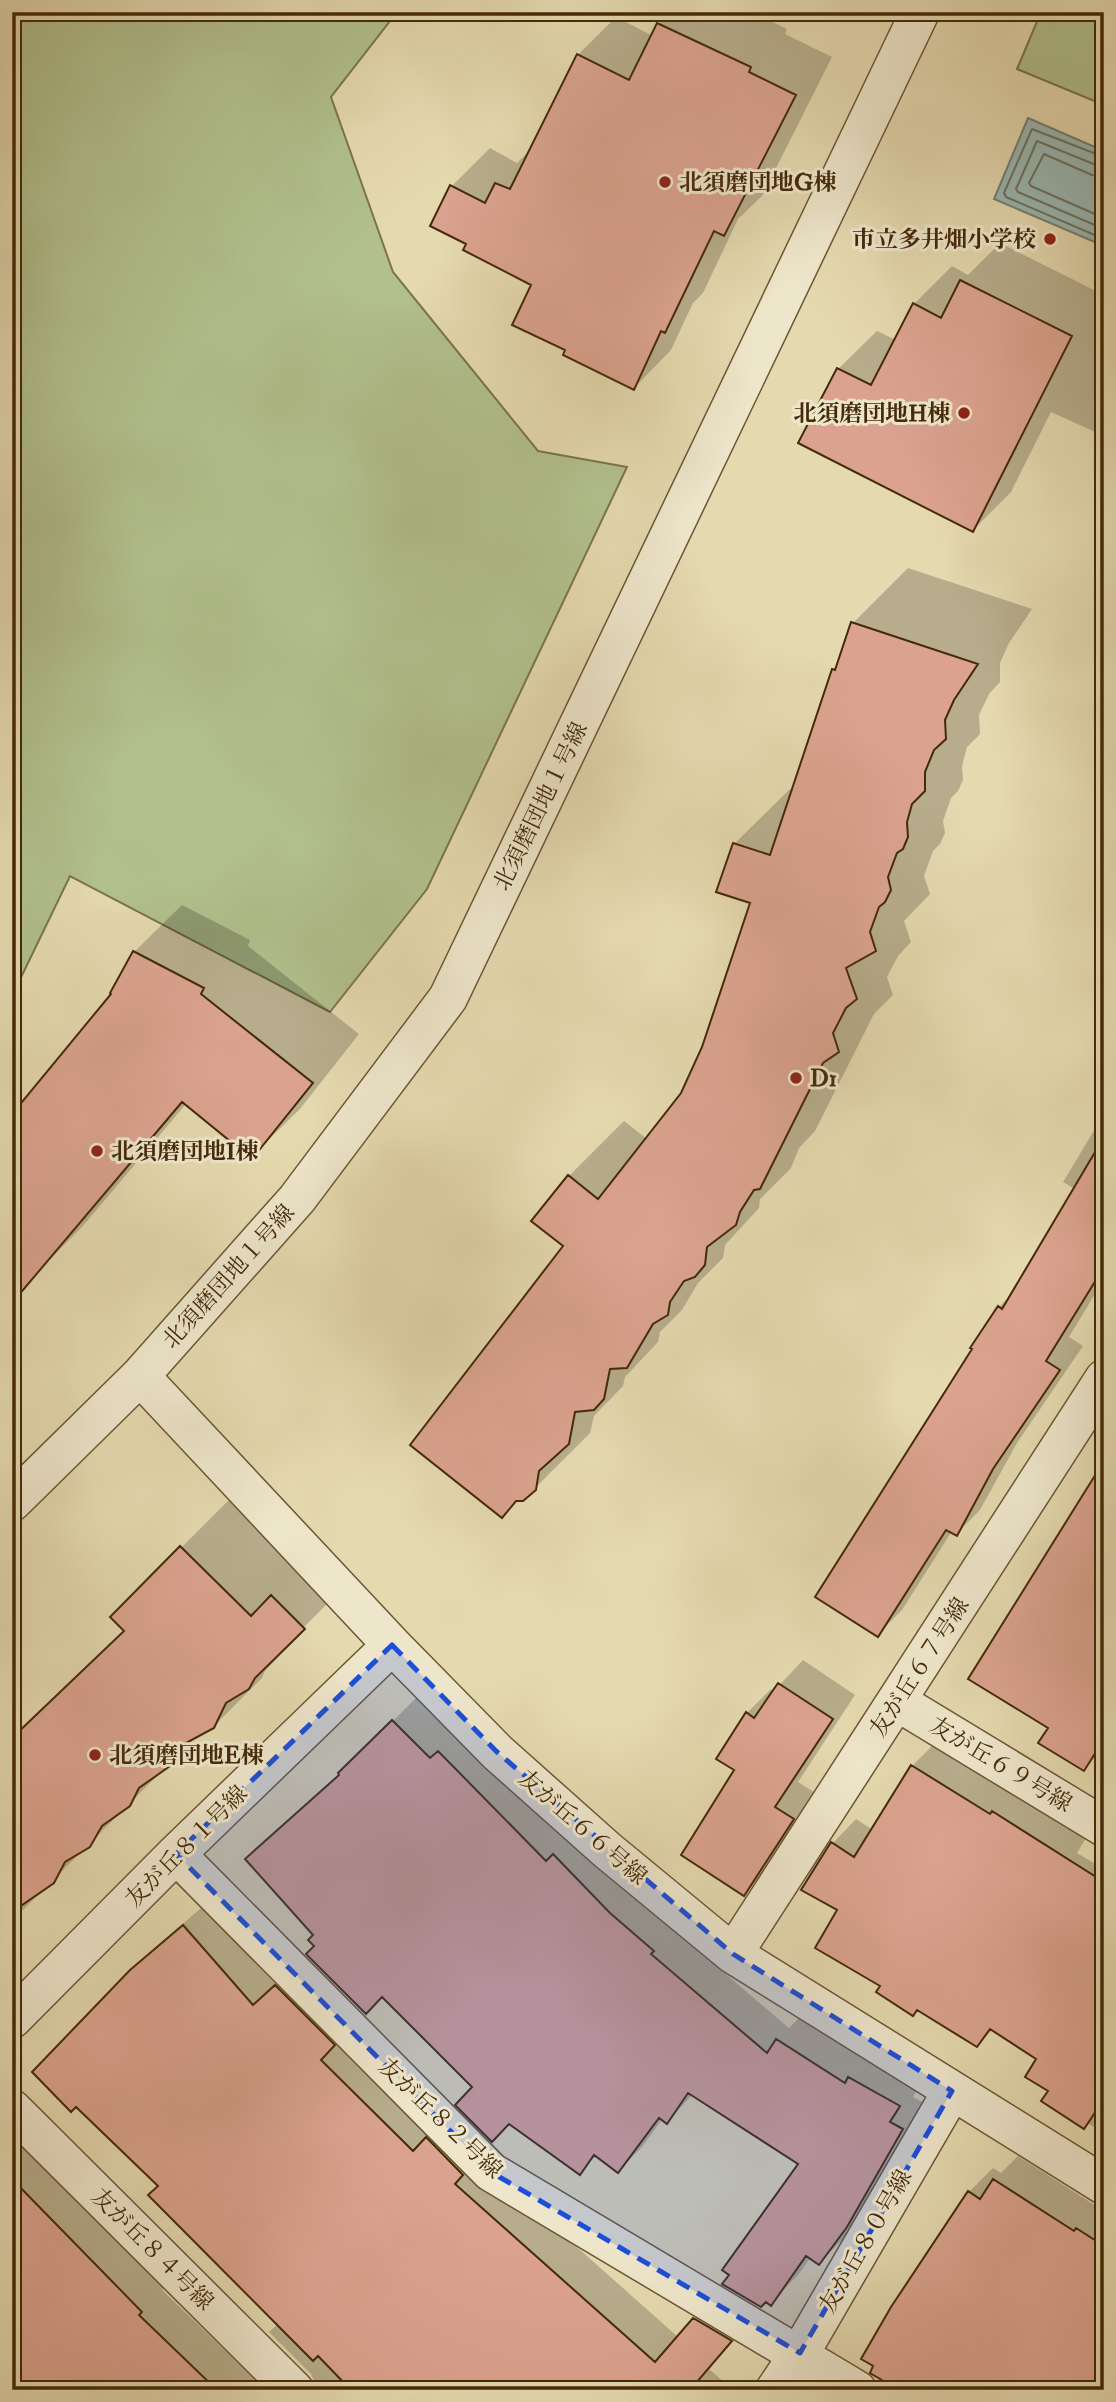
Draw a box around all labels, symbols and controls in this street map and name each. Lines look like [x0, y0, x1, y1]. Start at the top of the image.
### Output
place label: 北須磨団地G棟 [679, 168, 836, 197]
marker: 北須磨団地G棟 [657, 174, 673, 190]
place label: 市立多井畑小学校 [852, 225, 1036, 254]
marker: 市立多井畑小学校 [1042, 231, 1058, 247]
place label: 北須磨団地H棟 [793, 399, 950, 428]
marker: 北須磨団地H棟 [956, 405, 972, 421]
street label: 北須磨団地１号線 [487, 717, 594, 895]
place label: D1 [810, 1064, 837, 1093]
marker: D1 [788, 1070, 804, 1086]
place label: 北須磨団地I棟 [111, 1137, 258, 1166]
marker: 北須磨団地I棟 [89, 1143, 105, 1159]
street label: 北須磨団地１号線 [156, 1198, 301, 1354]
street label: 友が丘６７号線 [863, 1592, 975, 1743]
street label: 友が丘６９号線 [924, 1711, 1077, 1818]
place label: 北須磨団地E棟 [109, 1741, 264, 1770]
marker: 北須磨団地E棟 [87, 1747, 103, 1763]
street label: 友が丘６６号線 [512, 1764, 653, 1891]
street label: 友が丘８１号線 [119, 1779, 254, 1914]
street label: 友が丘８２号線 [373, 2052, 509, 2185]
street label: 友が丘８０号線 [813, 2164, 918, 2318]
street label: 友が丘８４号線 [85, 2182, 220, 2317]

